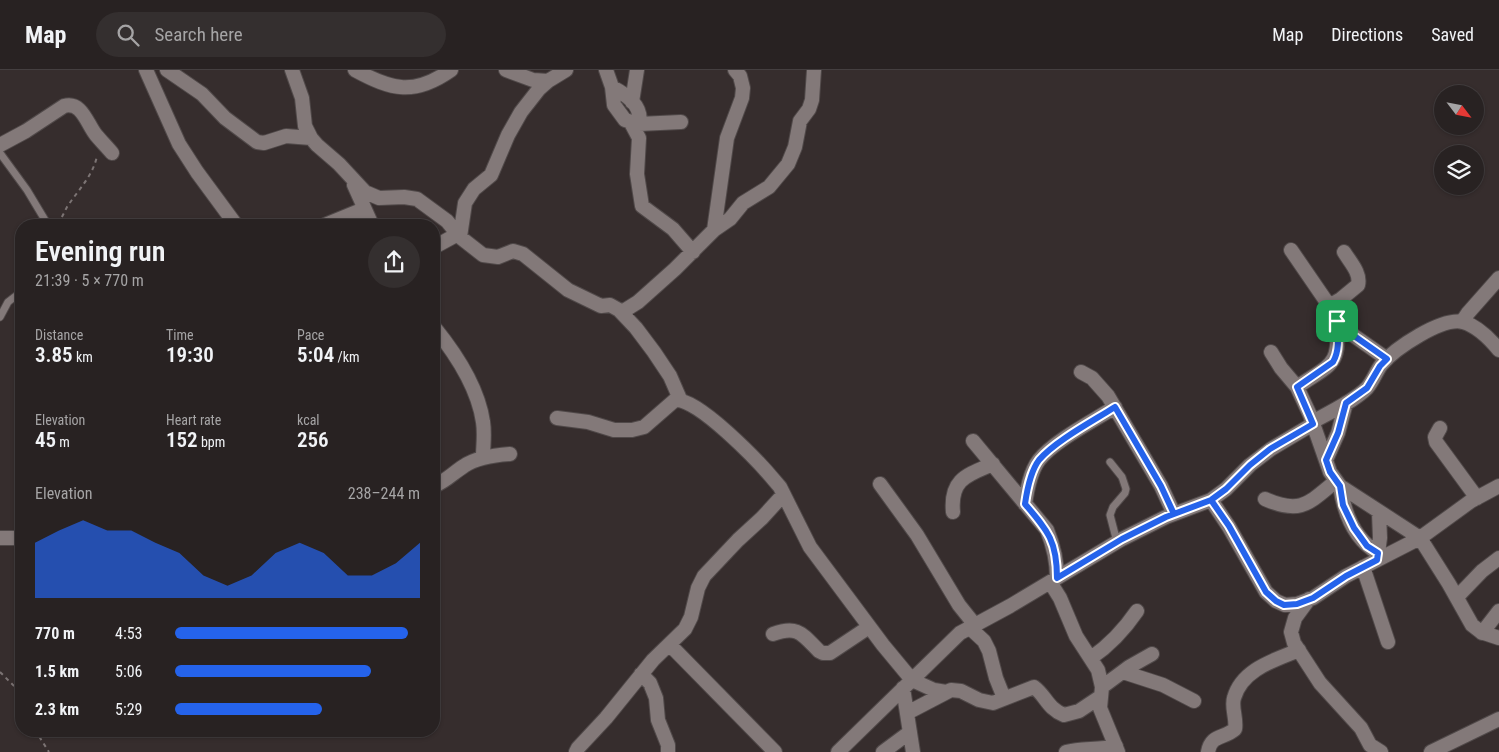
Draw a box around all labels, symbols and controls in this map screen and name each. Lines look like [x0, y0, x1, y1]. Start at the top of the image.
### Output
search box [96, 12, 446, 57]
text: Map [25, 21, 66, 49]
icon: search [114, 21, 142, 49]
text: Search here [154, 23, 243, 46]
text: Map [1272, 24, 1303, 45]
text: Directions [1331, 24, 1403, 45]
text: Saved [1431, 24, 1474, 45]
north arrow [1434, 85, 1484, 135]
map controls [1434, 85, 1484, 195]
button: layers [1434, 145, 1484, 195]
text: Evening run [35, 235, 165, 268]
button: share [368, 236, 420, 288]
text: 21:39 · 5 × 770 m [35, 271, 144, 290]
pin [1316, 300, 1358, 342]
icon: arrive [1323, 307, 1351, 335]
text: Distance [35, 327, 83, 343]
text: Time [166, 327, 194, 343]
text: Pace [297, 327, 324, 343]
text: 3.85 [35, 343, 73, 367]
text: 19:30 [166, 343, 214, 367]
text: 5:04 [297, 343, 334, 367]
text: km [73, 349, 93, 365]
text: /km [334, 349, 360, 365]
text: Elevation [35, 412, 85, 428]
text: Heart rate [166, 412, 221, 428]
text: kcal [297, 412, 320, 428]
text: 45 [35, 428, 56, 452]
text: 152 [166, 428, 198, 452]
text: 256 [297, 428, 329, 452]
text: m [56, 434, 70, 450]
text: bpm [198, 434, 225, 450]
text: Elevation [35, 484, 93, 503]
text: 238–244 m [348, 484, 420, 503]
text: 770 m [35, 624, 75, 643]
text: 4:53 [115, 624, 142, 643]
text: 1.5 km [35, 662, 79, 681]
text: 5:06 [115, 662, 142, 681]
text: 2.3 km [35, 700, 79, 719]
text: 5:29 [115, 700, 142, 719]

